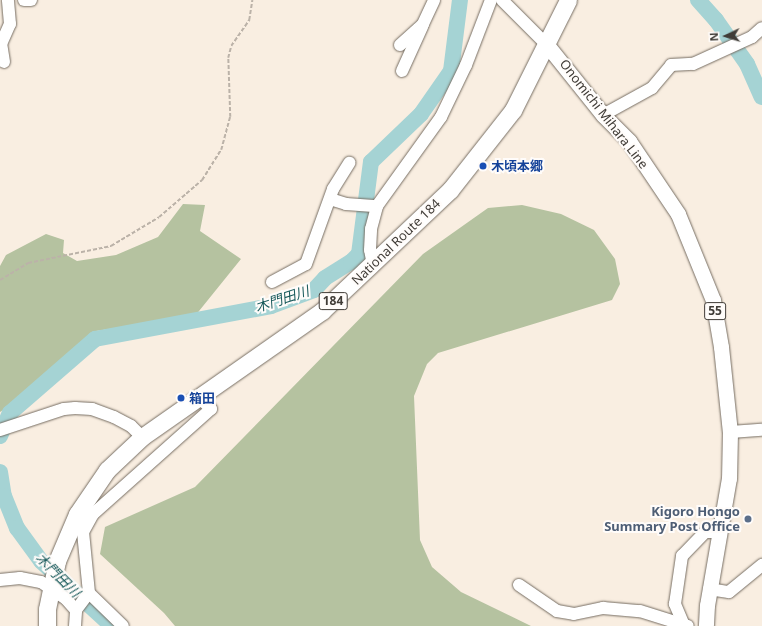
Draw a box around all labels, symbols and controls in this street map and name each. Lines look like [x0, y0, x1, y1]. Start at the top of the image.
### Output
north arrow [706, 16, 746, 56]
text: N [706, 32, 721, 42]
street label: Onomichi Mihara Line [556, 56, 652, 172]
place label: 木頃本郷 [491, 158, 543, 174]
marker: 木頃本郷 [478, 161, 488, 171]
street label: National Route 184 [349, 196, 443, 288]
water label: 木門田川 [253, 282, 311, 316]
road number: 184 [318, 291, 348, 311]
road number: 55 [704, 301, 726, 321]
place label: 箱田 [189, 390, 215, 406]
marker: 箱田 [176, 393, 186, 403]
place label: Kigoro Hongo Summary Post Office [604, 504, 740, 535]
marker: Kigoro Hongo Summary Post Office [743, 514, 753, 524]
water label: 木門田川 [32, 549, 84, 601]

